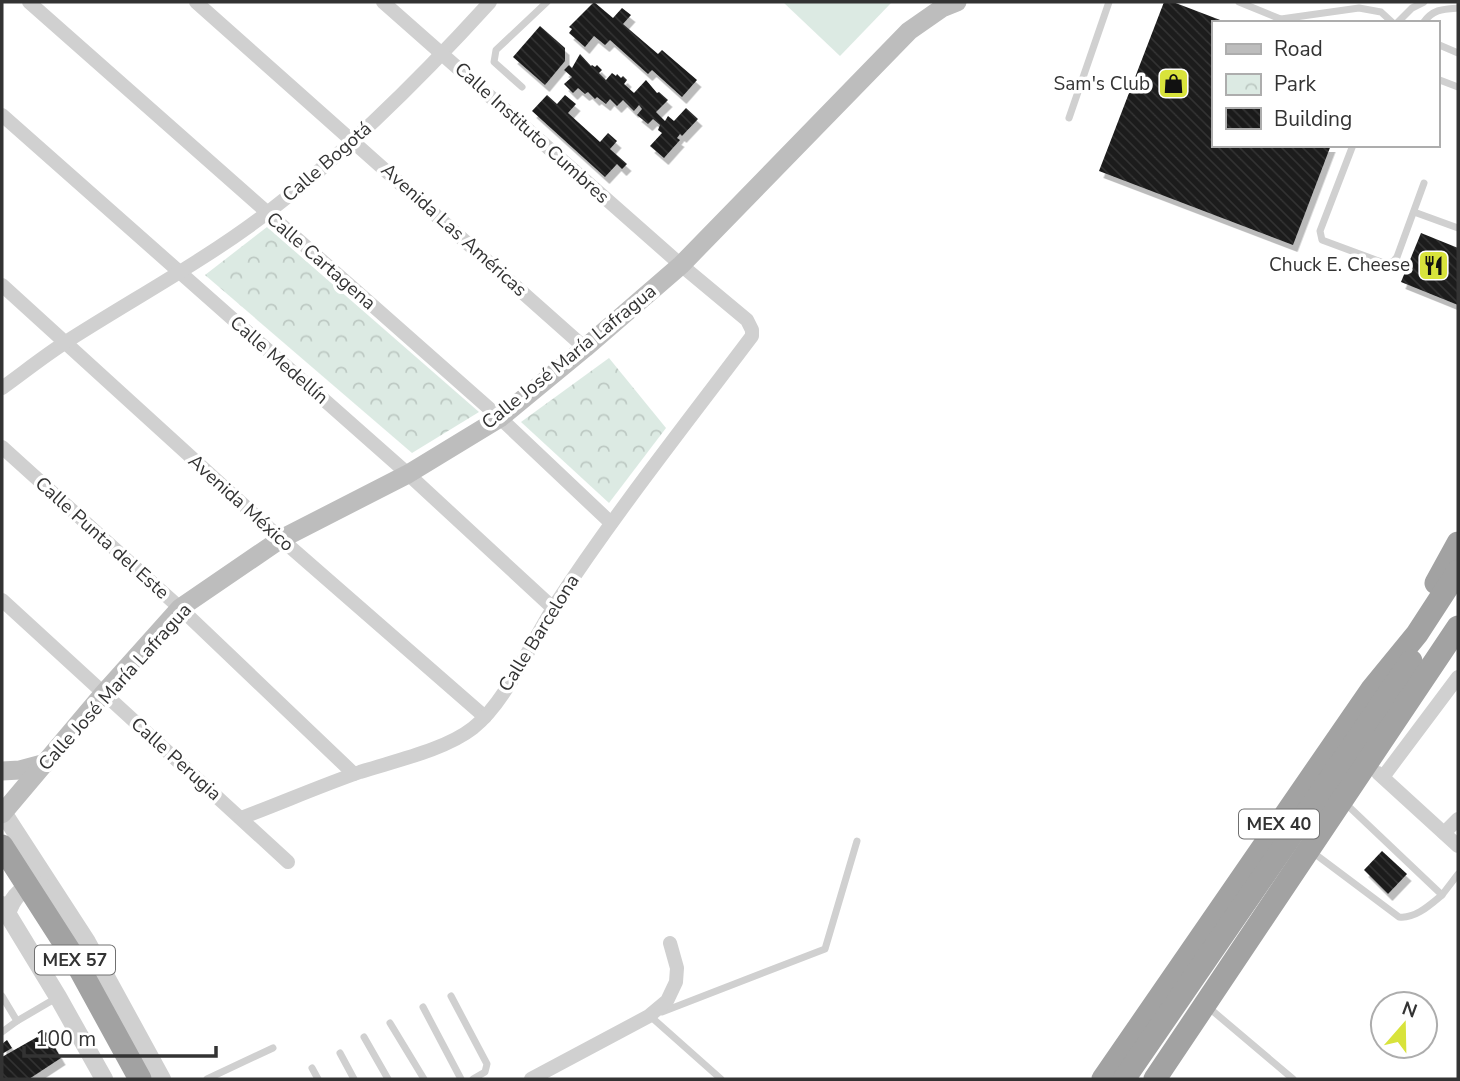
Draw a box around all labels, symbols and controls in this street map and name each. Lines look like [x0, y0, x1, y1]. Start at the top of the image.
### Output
legend [1212, 21, 1439, 147]
text: Road [1274, 35, 1323, 63]
street label: Calle Instituto Cumbres [449, 56, 615, 210]
shop icon: Sam's Club [1156, 67, 1190, 101]
text: Park [1274, 70, 1316, 98]
place label: Sam's Club [1054, 71, 1150, 97]
text: Building [1274, 105, 1352, 133]
street label: Calle Bogotá [277, 116, 377, 208]
street label: Avenida Las Américas [375, 157, 533, 303]
street label: Calle Cartagena [261, 206, 381, 316]
restaurant icon: Chuck E. Cheese [1416, 248, 1450, 282]
place label: Chuck E. Cheese [1269, 252, 1410, 278]
street label: Calle José María Lafragua [476, 278, 662, 436]
street label: Calle Medellín [224, 310, 334, 410]
street label: Avenida México [182, 448, 300, 558]
street label: Calle Punta del Este [29, 471, 175, 605]
street label: Calle Barcelona [492, 569, 586, 697]
street label: Calle José María Lafragua [33, 598, 197, 776]
street label: Calle Perugia [125, 711, 227, 807]
road number: MEX 40 [1239, 810, 1319, 838]
road number: MEX 57 [35, 945, 115, 974]
north arrow [1369, 990, 1439, 1060]
text: N [1398, 995, 1421, 1025]
scale bar [24, 1014, 217, 1058]
text: 100 m [35, 1025, 96, 1053]

